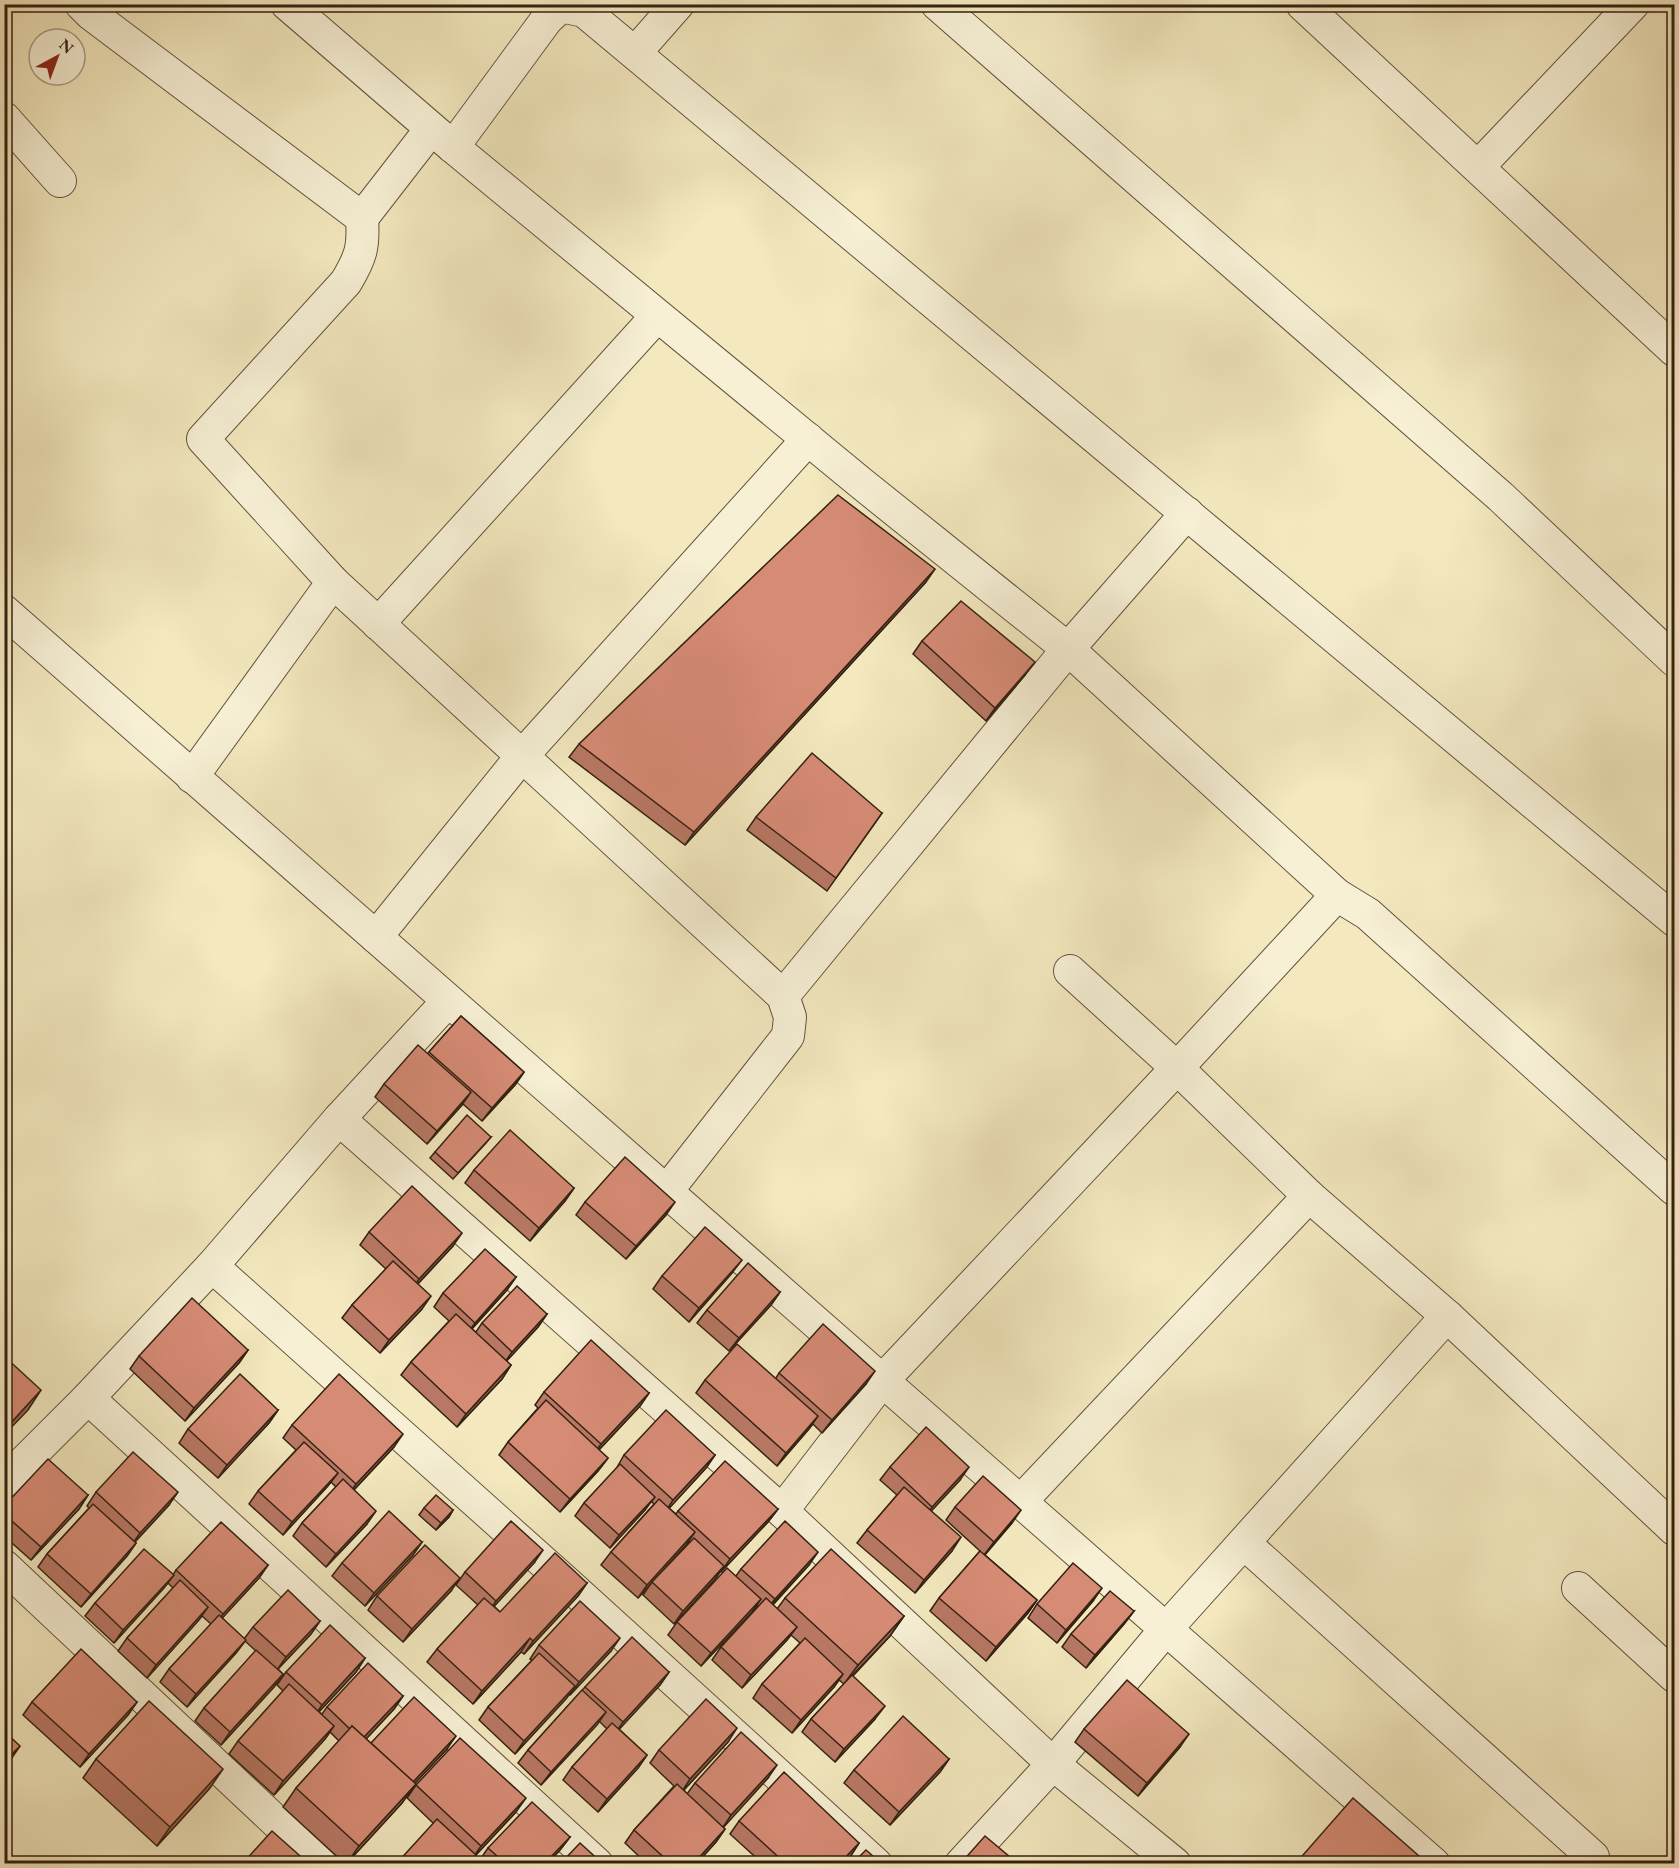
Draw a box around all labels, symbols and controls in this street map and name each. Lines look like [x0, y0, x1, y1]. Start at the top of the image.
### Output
north arrow [27, 27, 87, 87]
text: N [55, 34, 78, 58]

